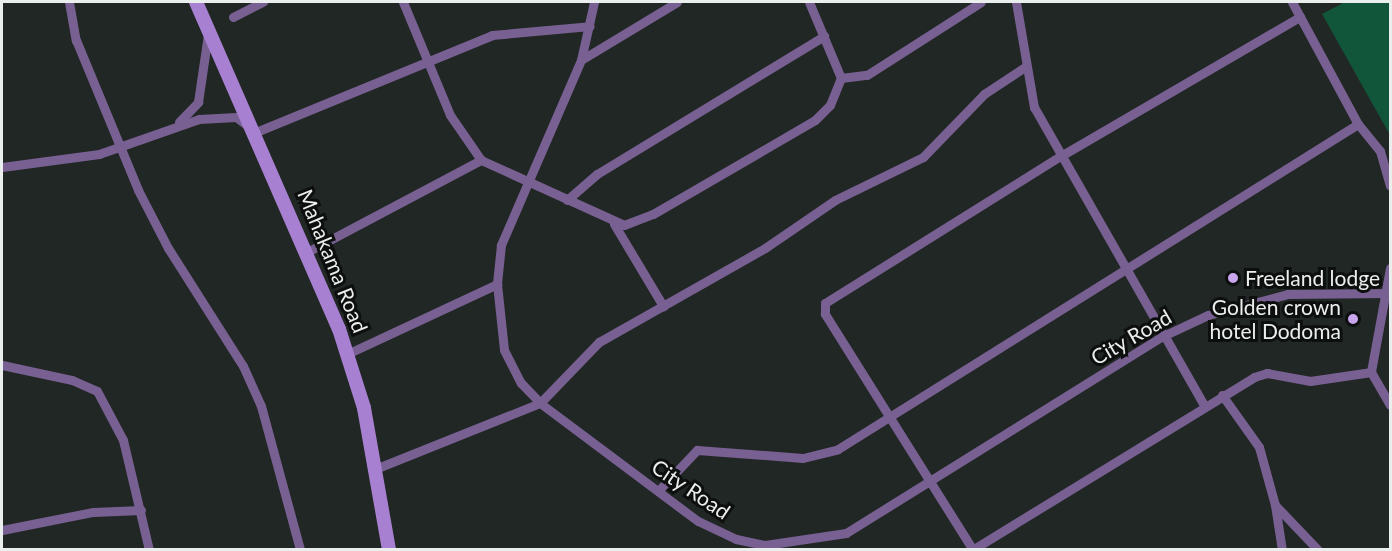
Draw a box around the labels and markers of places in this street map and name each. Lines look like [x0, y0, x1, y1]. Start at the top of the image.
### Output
place label: Freeland lodge [1245, 265, 1380, 291]
marker: Freeland lodge [1226, 271, 1240, 285]
place label: Golden crown hotel Dodoma [1210, 294, 1341, 344]
marker: Golden crown hotel Dodoma [1346, 312, 1360, 326]

